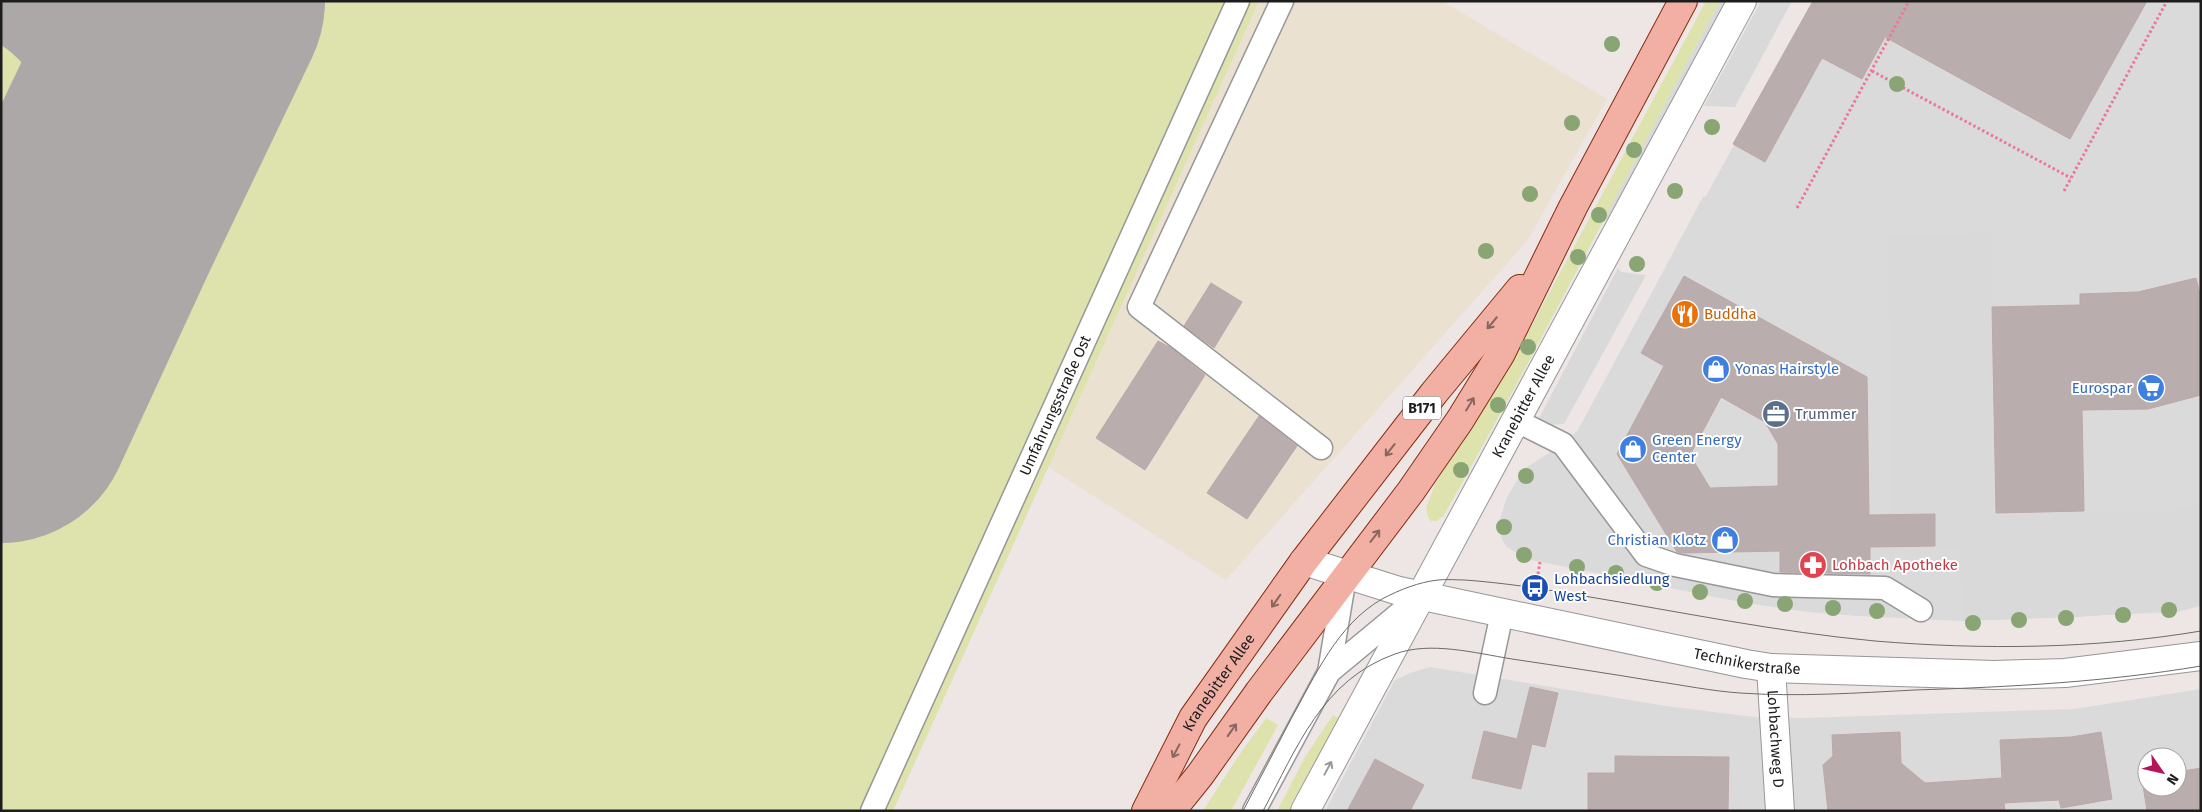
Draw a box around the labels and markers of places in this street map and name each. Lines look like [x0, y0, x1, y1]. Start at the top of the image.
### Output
restaurant icon: Buddha [1670, 299, 1700, 329]
place label: Buddha [1704, 305, 1757, 323]
shop icon: Yonas Hairstyle [1701, 354, 1731, 384]
place label: Yonas Hairstyle [1735, 360, 1839, 378]
supermarket icon: Eurospar [2136, 373, 2166, 403]
place label: Eurospar [2072, 379, 2132, 397]
office icon: Trummer [1761, 399, 1791, 429]
place label: Trummer [1795, 405, 1857, 423]
place label: Green Energy Center [1652, 431, 1742, 466]
shop icon: Green Energy Center [1618, 434, 1648, 464]
shop icon: Christian Klotz [1710, 525, 1740, 555]
place label: Christian Klotz [1607, 531, 1706, 549]
pharmacy icon: Lohbach Apotheke [1798, 550, 1828, 580]
place label: Lohbach Apotheke [1832, 556, 1958, 574]
place label: Lohbachsiedlung West [1554, 570, 1670, 605]
bus stop icon: Lohbachsiedlung West [1520, 573, 1550, 603]

